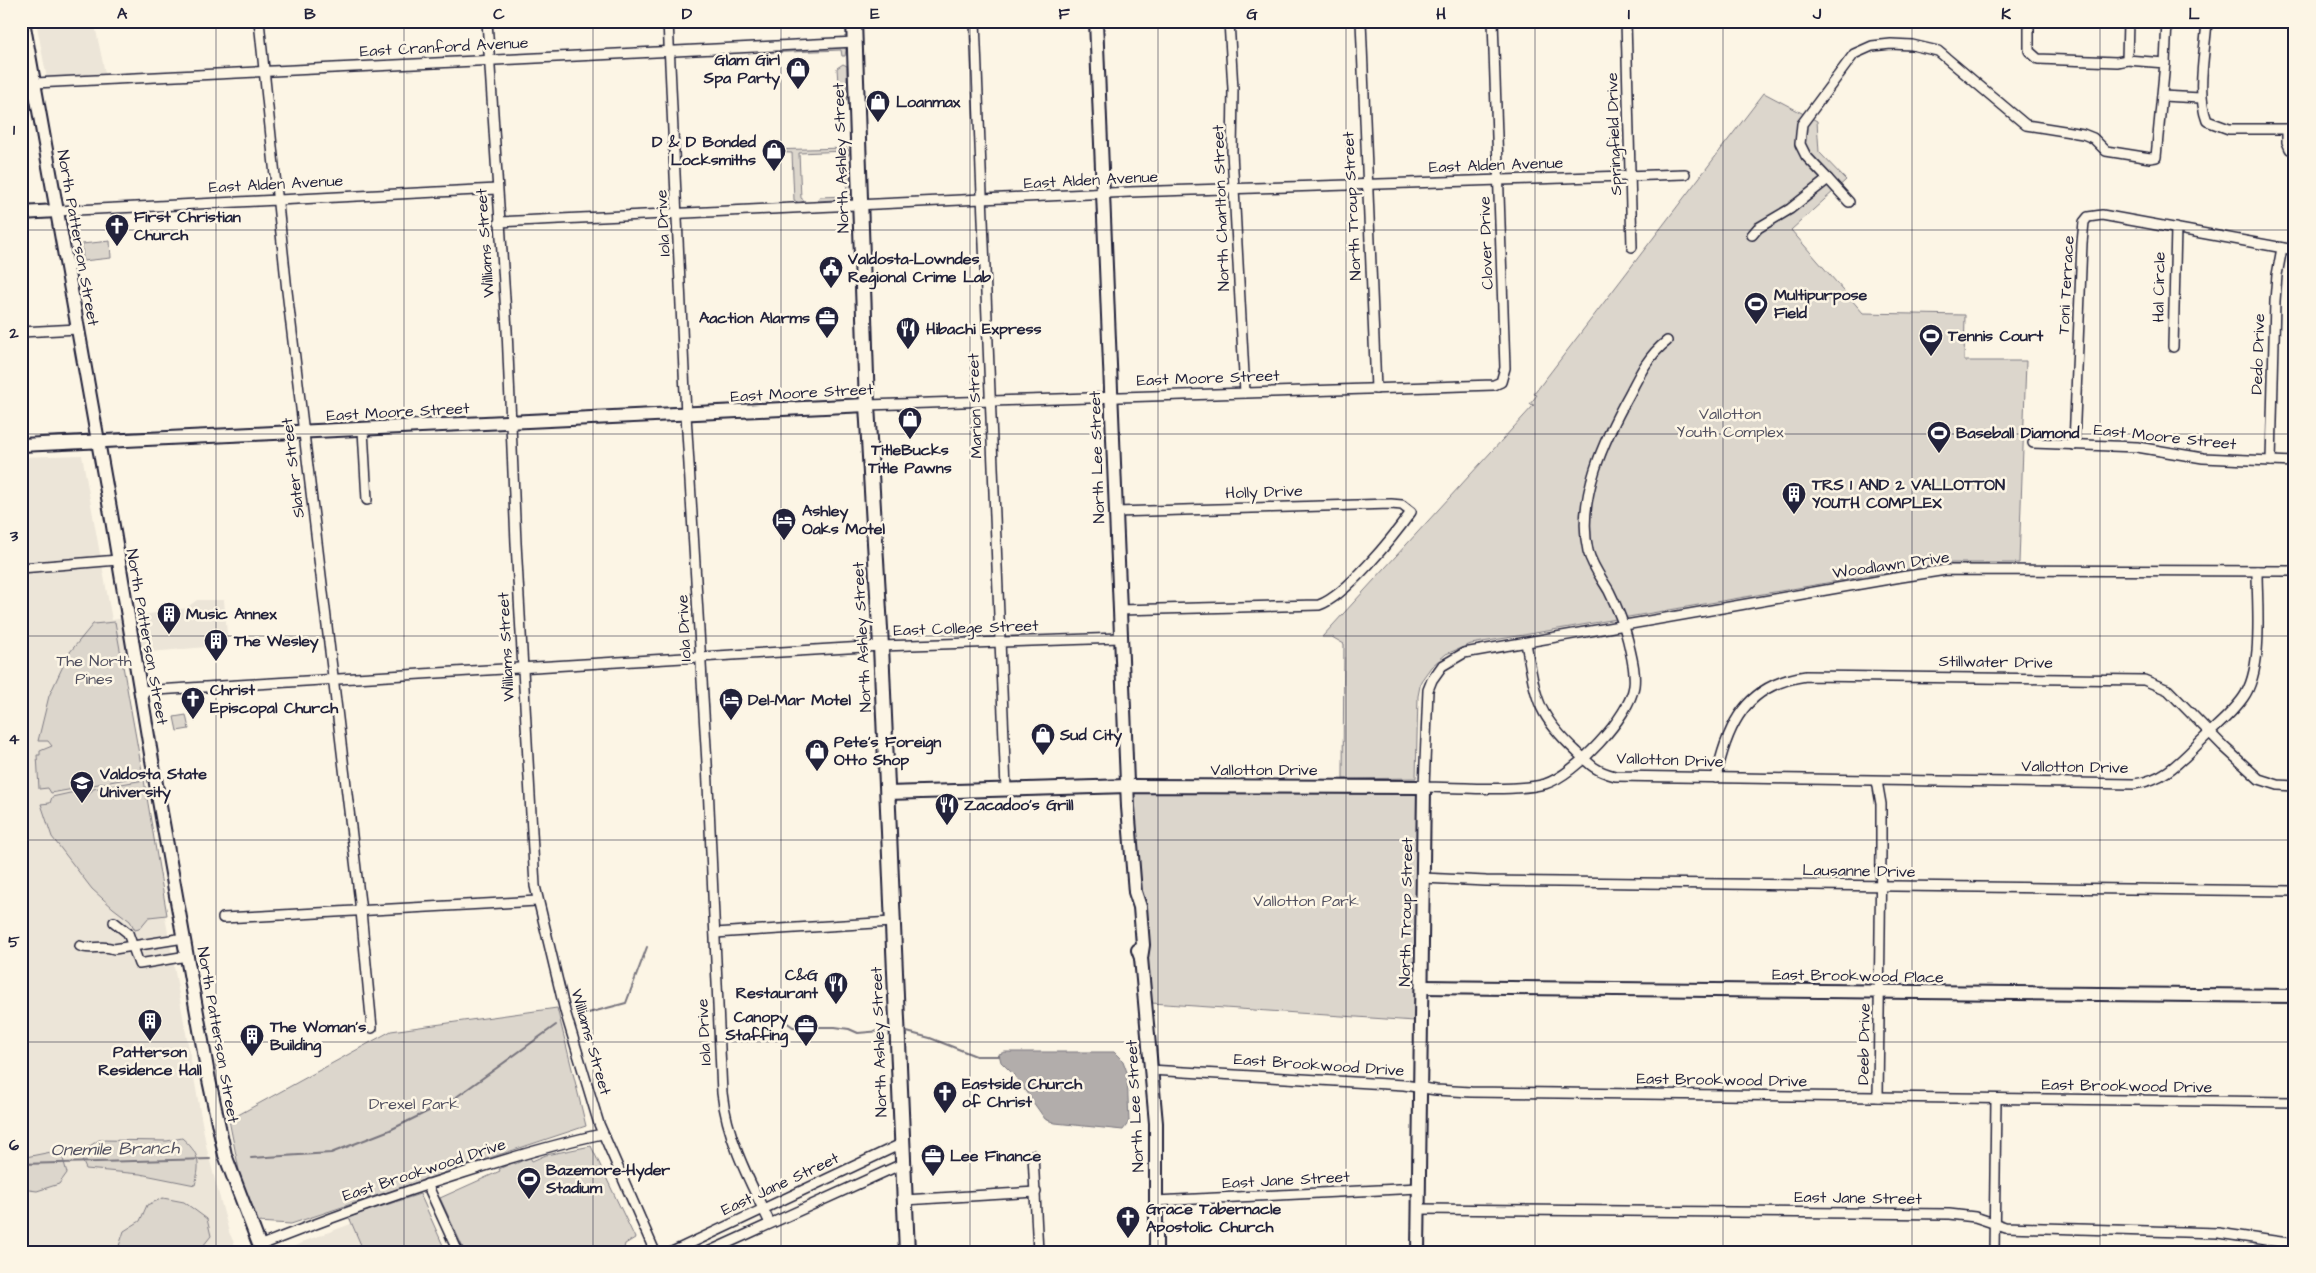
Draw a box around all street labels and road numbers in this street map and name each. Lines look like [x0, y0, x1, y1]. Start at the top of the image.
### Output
street label: East Cranford Avenue [359, 32, 529, 62]
street label: Springfield Drive [1601, 72, 1628, 196]
street label: North Ashley Street [827, 82, 856, 234]
street label: North Charlton Street [1207, 124, 1235, 292]
street label: North Troup Street [1337, 130, 1367, 281]
street label: North Patterson Street [52, 148, 104, 328]
street label: East Alden Avenue [1428, 152, 1564, 178]
street label: East Alden Avenue [1023, 165, 1159, 195]
street label: East Alden Avenue [208, 169, 344, 199]
street label: Williams Street [470, 187, 500, 298]
street label: Iola Drive [650, 189, 676, 257]
street label: Clover Drive [1473, 195, 1499, 290]
street label: Toni Terrace [2052, 235, 2080, 335]
street label: Hal Circle [2147, 251, 2171, 322]
street label: Dedo Drive [2246, 313, 2270, 395]
street label: Marion Street [962, 352, 988, 459]
street label: East Moore Street [1136, 364, 1280, 391]
street label: East Moore Street [730, 378, 875, 408]
street label: North Lee Street [1084, 390, 1110, 524]
street label: East Moore Street [326, 397, 471, 427]
street label: Slater Street [276, 416, 310, 519]
street label: East Moore Street [2093, 419, 2238, 455]
street label: Holly Drive [1225, 480, 1303, 505]
street label: Woodlawn Drive [1831, 546, 1951, 584]
street label: North Patterson Street [121, 547, 173, 727]
street label: North Ashley Street [847, 561, 878, 713]
street label: Williams Street [492, 591, 520, 702]
street label: Iola Drive [671, 594, 697, 662]
street label: East College Street [893, 614, 1040, 643]
street label: Stillwater Drive [1939, 650, 2054, 674]
street label: Vallotton Drive [1616, 747, 1724, 773]
street label: Vallotton Drive [2021, 755, 2129, 779]
street label: Vallotton Drive [1210, 759, 1318, 781]
street label: North Troup Street [1394, 837, 1418, 987]
street label: Lausanne Drive [1802, 859, 1916, 883]
street label: North Patterson Street [192, 945, 244, 1125]
street label: East Brookwood Place [1772, 964, 1944, 989]
street label: North Ashley Street [865, 966, 894, 1118]
street label: Williams Street [565, 986, 617, 1098]
street label: Iola Drive [691, 998, 717, 1066]
street label: Deeb Drive [1852, 1003, 1876, 1085]
street label: North Lee Street [1121, 1039, 1149, 1173]
street label: East Brookwood Drive [1233, 1048, 1405, 1082]
street label: East Brookwood Drive [1636, 1068, 1808, 1092]
street label: East Brookwood Drive [2041, 1074, 2213, 1098]
street label: East Brookwood Drive [339, 1133, 509, 1207]
street label: East Jane Street [718, 1147, 843, 1221]
street label: East Jane Street [1222, 1166, 1351, 1194]
street label: East Jane Street [1794, 1186, 1922, 1210]

